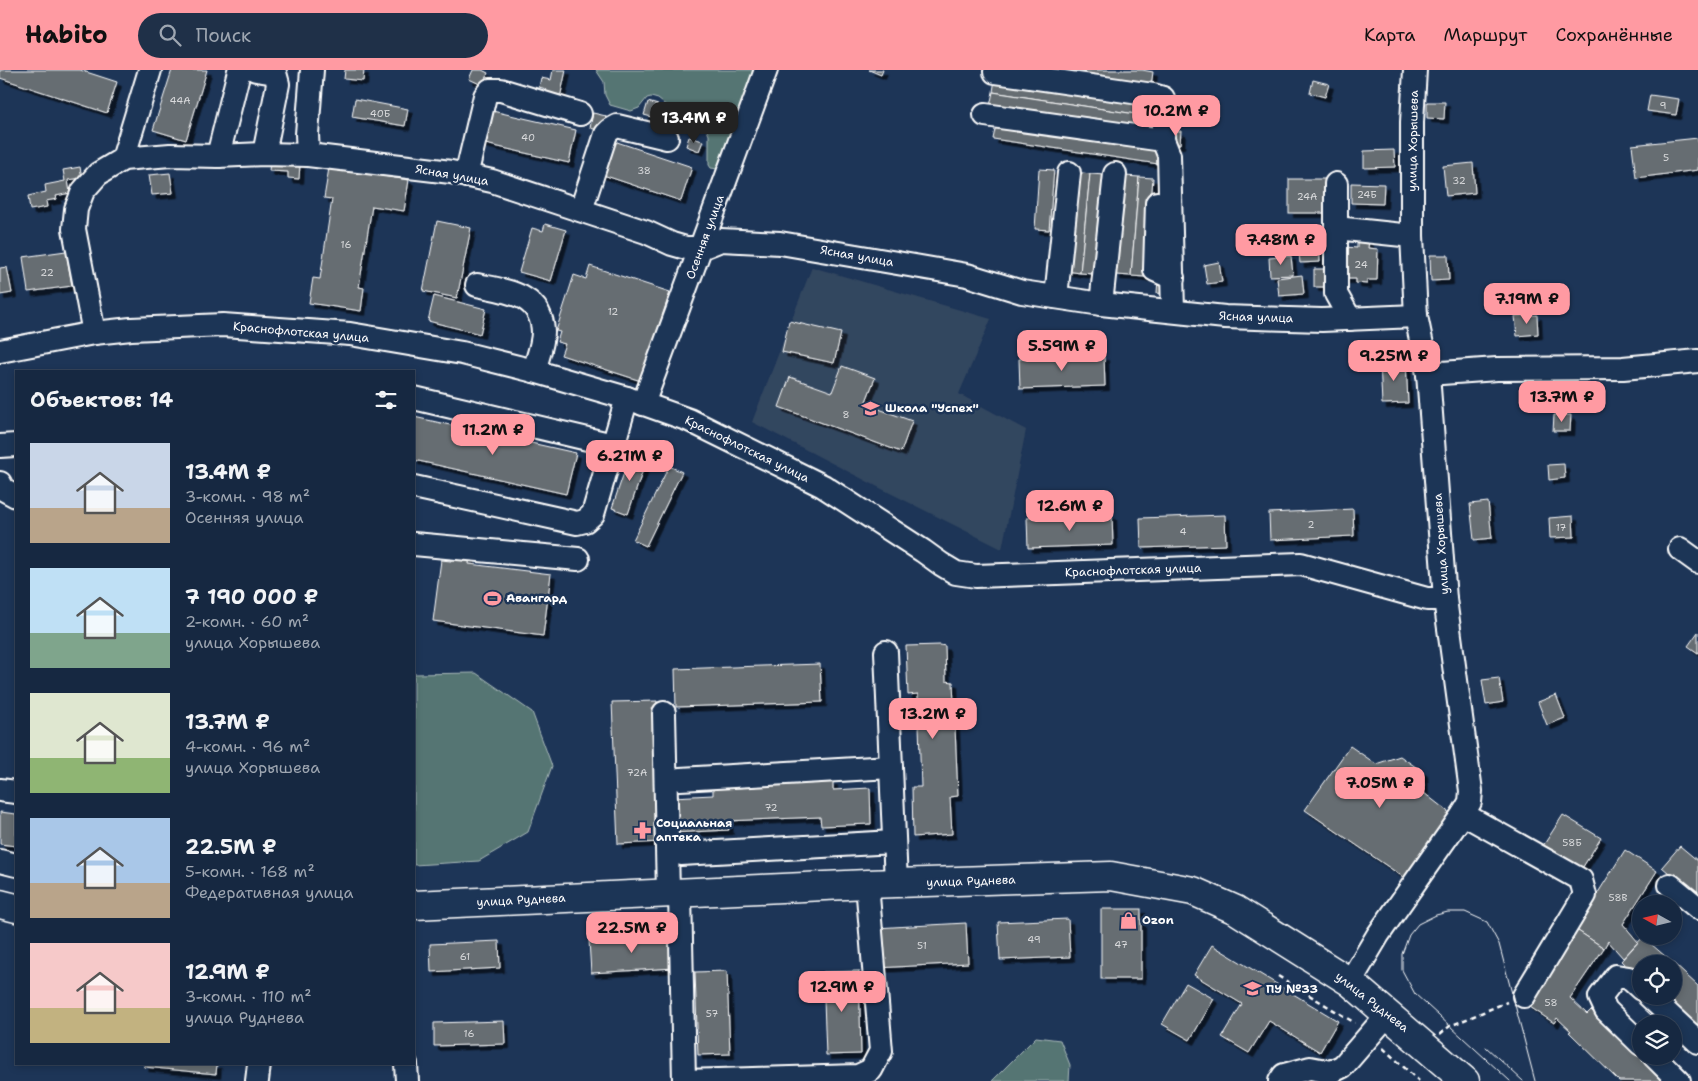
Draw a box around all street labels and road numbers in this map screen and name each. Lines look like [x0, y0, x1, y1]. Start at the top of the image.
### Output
street label: улица Хорышева [1404, 90, 1422, 192]
street label: Ясная улица [414, 161, 491, 189]
street label: Осенняя улица [682, 192, 728, 281]
street label: Ясная улица [819, 242, 896, 270]
street label: Ясная улица [1219, 308, 1294, 326]
street label: Краснофлотская улица [232, 318, 370, 346]
street label: Краснофлотская улица [682, 412, 812, 486]
street label: улица Хорышева [1429, 492, 1453, 595]
street label: Краснофлотская улица [1064, 560, 1202, 580]
street label: улица Руднева [926, 871, 1016, 891]
street label: улица Руднева [476, 890, 566, 910]
street label: улица Руднева [1332, 968, 1412, 1036]

